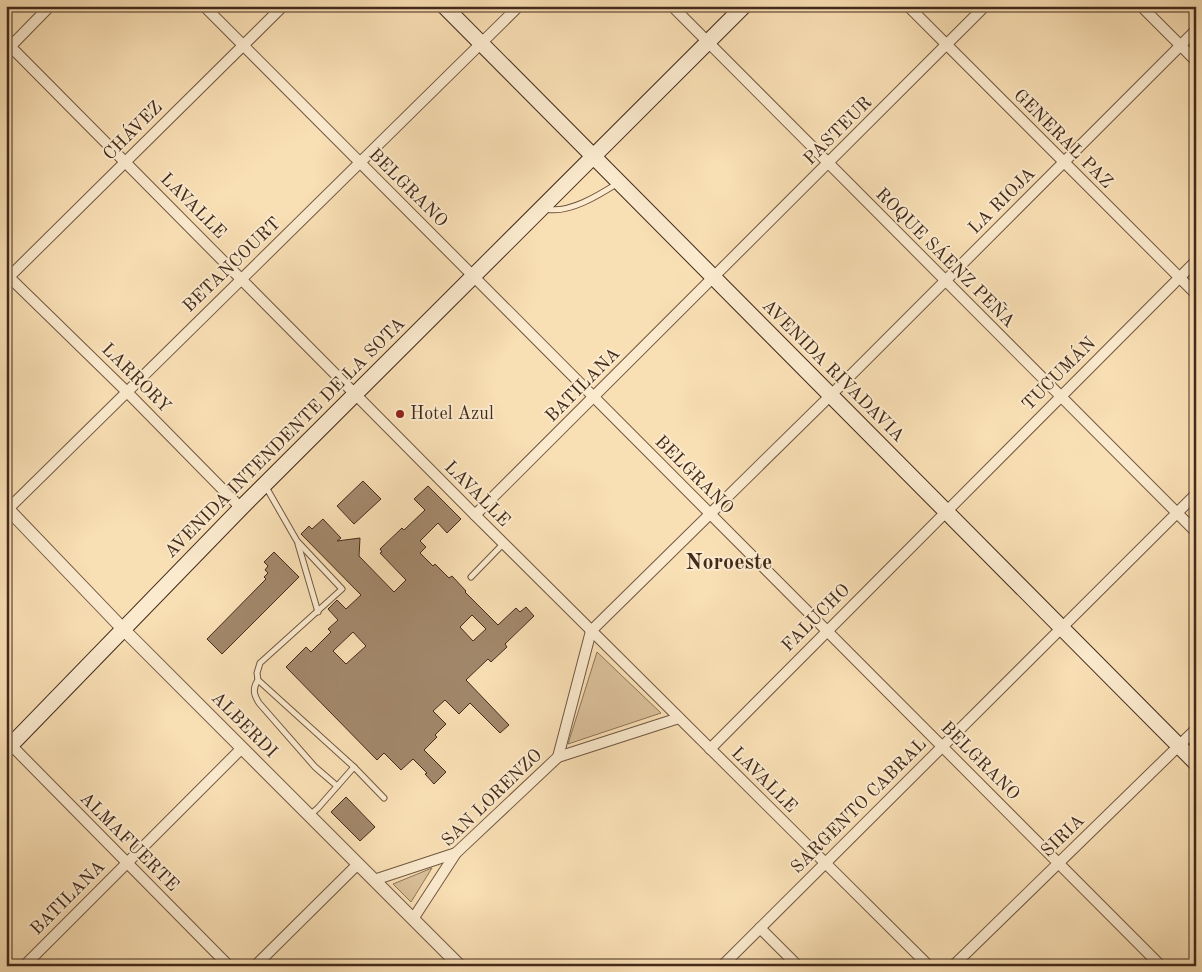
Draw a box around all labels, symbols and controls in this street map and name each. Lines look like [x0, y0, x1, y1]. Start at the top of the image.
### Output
street label: GENERAL PAZ [1010, 86, 1116, 192]
street label: PASTEUR [801, 93, 876, 168]
street label: CHÁVEZ [97, 95, 166, 164]
street label: BELGRANO [365, 145, 451, 231]
street label: LA RIOJA [965, 164, 1039, 238]
street label: LAVALLE [157, 170, 229, 242]
street label: ROQUE SÁENZ PEÑA [872, 181, 1022, 331]
street label: BETANCOURT [180, 214, 284, 316]
street label: AVENIDA RIVADAVIA [758, 296, 908, 446]
street label: AVENIDA INTENDENTE DE LA SOTA [161, 314, 409, 562]
street label: TUCUMÁN [1016, 331, 1099, 414]
street label: LARRORY [98, 340, 174, 416]
street label: BATILANA [542, 344, 624, 426]
place label: Hotel Azul [410, 405, 494, 423]
marker: Hotel Azul [394, 408, 406, 420]
street label: BELGRANO [651, 432, 737, 518]
street label: LAVALLE [441, 458, 513, 530]
district label: Noroeste [686, 552, 772, 574]
street label: FALUCHO [779, 581, 853, 655]
street label: ALBERDI [208, 689, 280, 761]
street label: BELGRANO [937, 718, 1023, 804]
street label: SARGENTO CABRAL [788, 735, 930, 877]
street label: LAVALLE [728, 744, 800, 816]
street label: SAN LORENZO [438, 746, 546, 850]
street label: ALMAFUERTE [76, 789, 182, 895]
street label: SIRIA [1038, 811, 1088, 861]
street label: BATILANA [27, 857, 109, 939]

